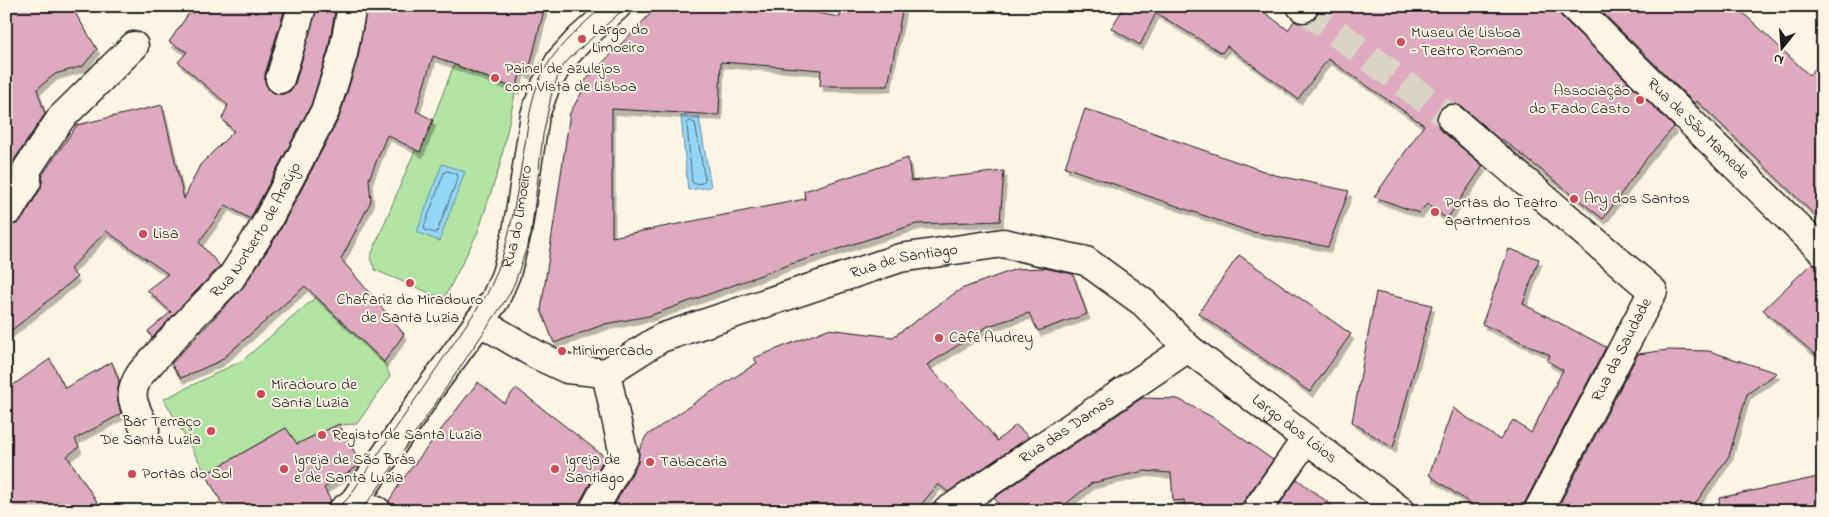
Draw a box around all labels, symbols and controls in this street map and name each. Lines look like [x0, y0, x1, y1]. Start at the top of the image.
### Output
place label: Largo do Limoeiro [592, 18, 648, 60]
place label: Museu de Lisboa - Teatro Romano [1411, 21, 1523, 63]
north arrow [1756, 22, 1806, 72]
marker: Largo do Limoeiro [576, 33, 588, 45]
marker: Museu de Lisboa - Teatro Romano [1395, 36, 1407, 48]
text: N [1771, 48, 1786, 70]
place label: Painel de azulejos com Vista de Lisboa [505, 57, 637, 99]
marker: Painel de azulejos com Vista de Lisboa [489, 72, 501, 84]
street label: Rua de São Mamede [1641, 73, 1755, 185]
place label: Associação do Fado Casto [1529, 79, 1630, 121]
marker: Associação do Fado Casto [1634, 94, 1646, 106]
street label: Rua Norberto de Araújo [205, 158, 308, 304]
street label: Rua do Limoeiro [496, 164, 539, 271]
place label: Ary dos Santos [1584, 187, 1690, 211]
place label: Portas do Teatro apartmentos [1445, 191, 1558, 233]
marker: Ary dos Santos [1568, 193, 1580, 205]
marker: Portas do Teatro apartmentos [1429, 206, 1441, 218]
place label: Lisa [153, 222, 179, 246]
marker: Lisa [137, 228, 149, 240]
street label: Rua de Santiago [847, 238, 959, 286]
marker: Chafariz do Miradouro de Santa Luzia [404, 277, 416, 289]
place label: Chafariz do Miradouro de Santa Luzia [337, 288, 483, 330]
street label: Rua da Saudade [1585, 293, 1659, 406]
place label: Café Audrey [949, 326, 1033, 350]
marker: Café Audrey [933, 332, 945, 344]
place label: Minimercado [572, 339, 653, 363]
marker: Minimercado [556, 345, 568, 357]
place label: Miradouro de Santa Luzia [271, 373, 358, 415]
marker: Miradouro de Santa Luzia [255, 388, 267, 400]
street label: Rua das Damas [1015, 389, 1119, 471]
street label: Largo dos Lóios [1246, 389, 1342, 470]
place label: Bar Terraço De Santa Luzia [99, 410, 201, 452]
place label: Registo de Santa Luzia [332, 423, 482, 447]
marker: Bar Terraço De Santa Luzia [205, 425, 217, 437]
marker: Registo de Santa Luzia [316, 429, 328, 441]
place label: Igreja de São Brás e de Santa Luzia [294, 448, 416, 490]
place label: Igreja de Santiago [565, 448, 624, 490]
place label: Tabacaria [660, 450, 727, 474]
marker: Tabacaria [644, 456, 656, 468]
place label: Portas do Sol [142, 462, 232, 486]
marker: Igreja de São Brás e de Santa Luzia [278, 463, 290, 475]
marker: Igreja de Santiago [549, 463, 561, 475]
marker: Portas do Sol [126, 468, 138, 480]

